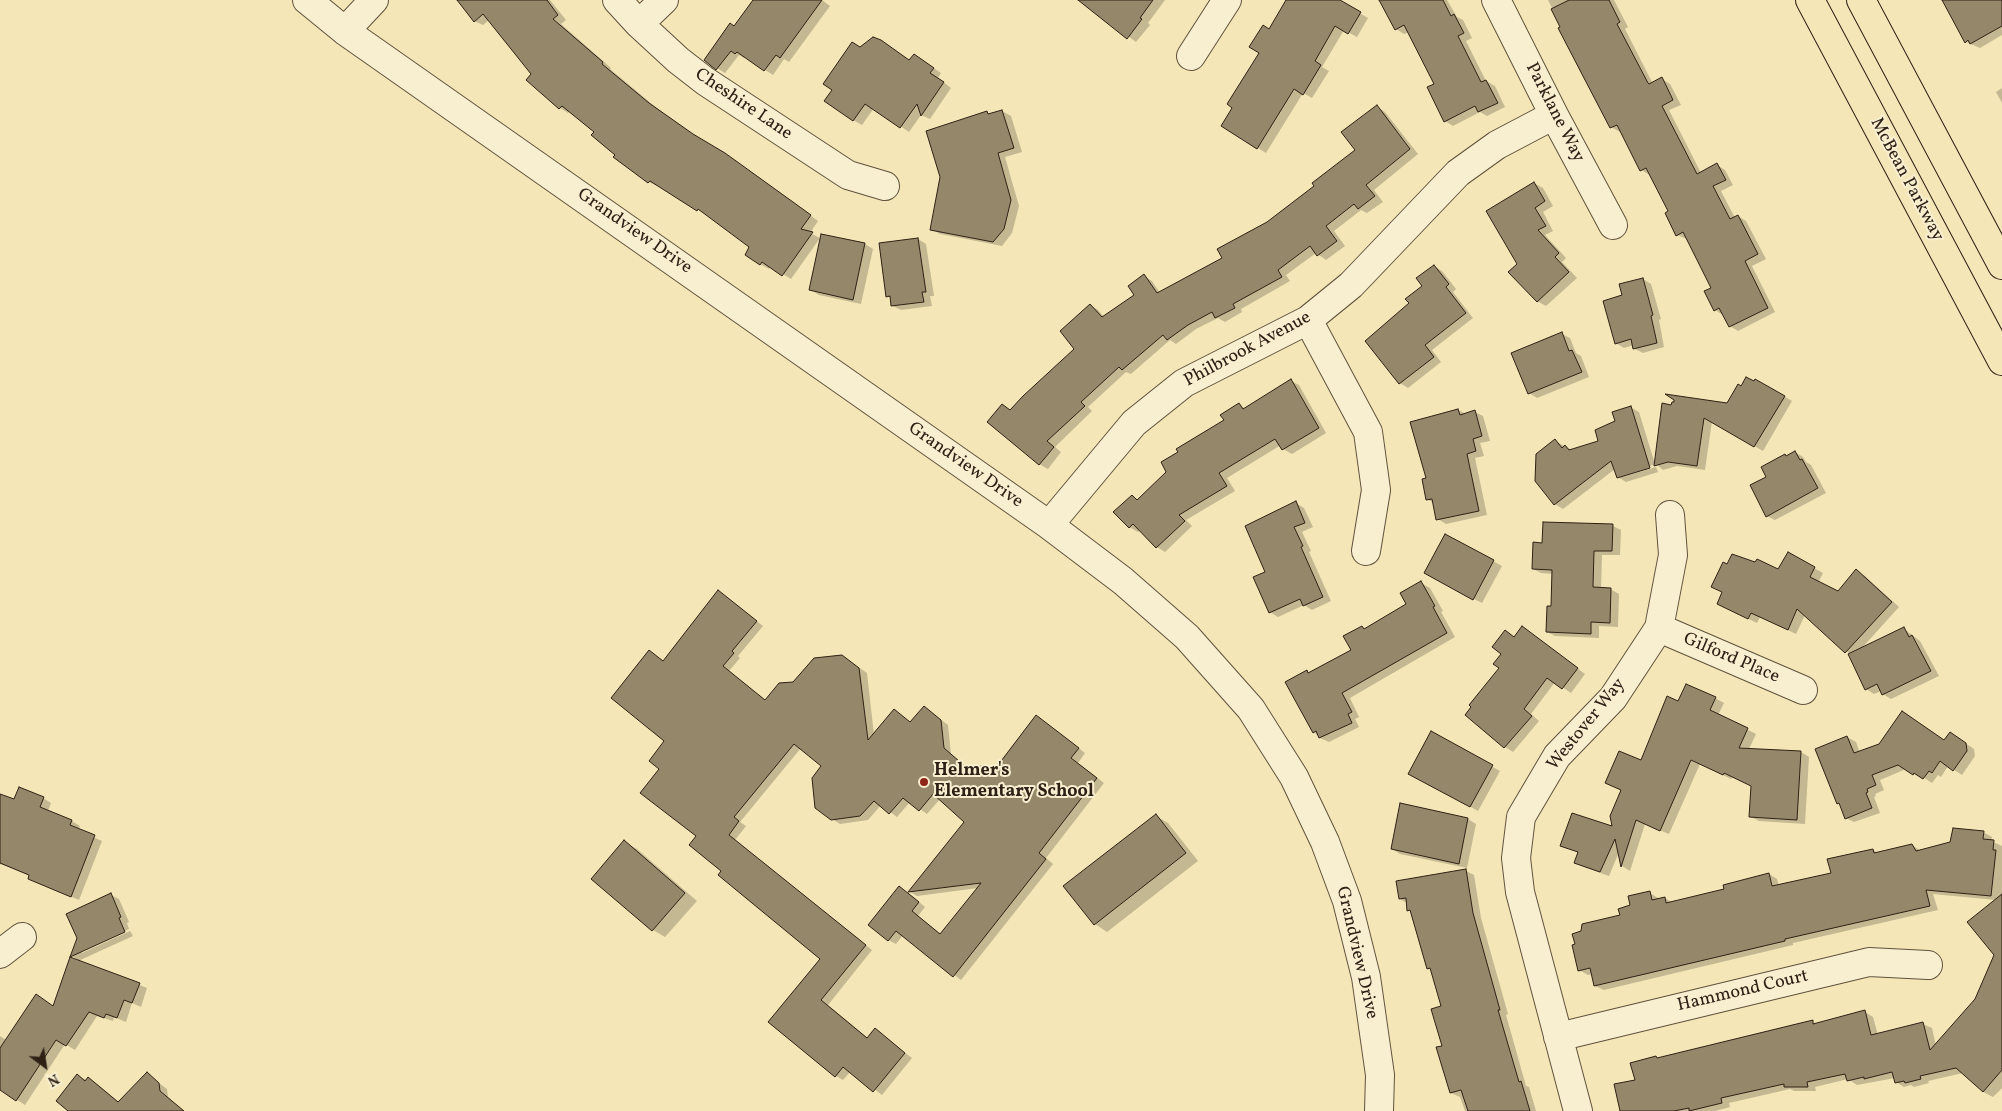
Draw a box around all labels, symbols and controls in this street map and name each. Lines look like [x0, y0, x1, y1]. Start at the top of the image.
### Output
street label: Parklane Way [1520, 60, 1588, 166]
street label: Cheshire Lane [690, 64, 796, 146]
street label: McBean Parkway [1864, 115, 1948, 245]
street label: Grandview Drive [572, 184, 696, 280]
street label: Philbrook Avenue [1181, 307, 1315, 393]
street label: Grandview Drive [903, 418, 1027, 514]
street label: Gilford Place [1680, 629, 1782, 689]
street label: Westover Way [1543, 675, 1631, 775]
place label: Helmer's Elementary School [934, 761, 1094, 804]
marker: Helmer's Elementary School [918, 776, 930, 788]
street label: Grandview Drive [1330, 885, 1382, 1021]
street label: Hammond Court [1675, 966, 1811, 1018]
north arrow [20, 1041, 70, 1091]
text: N [44, 1069, 62, 1090]

